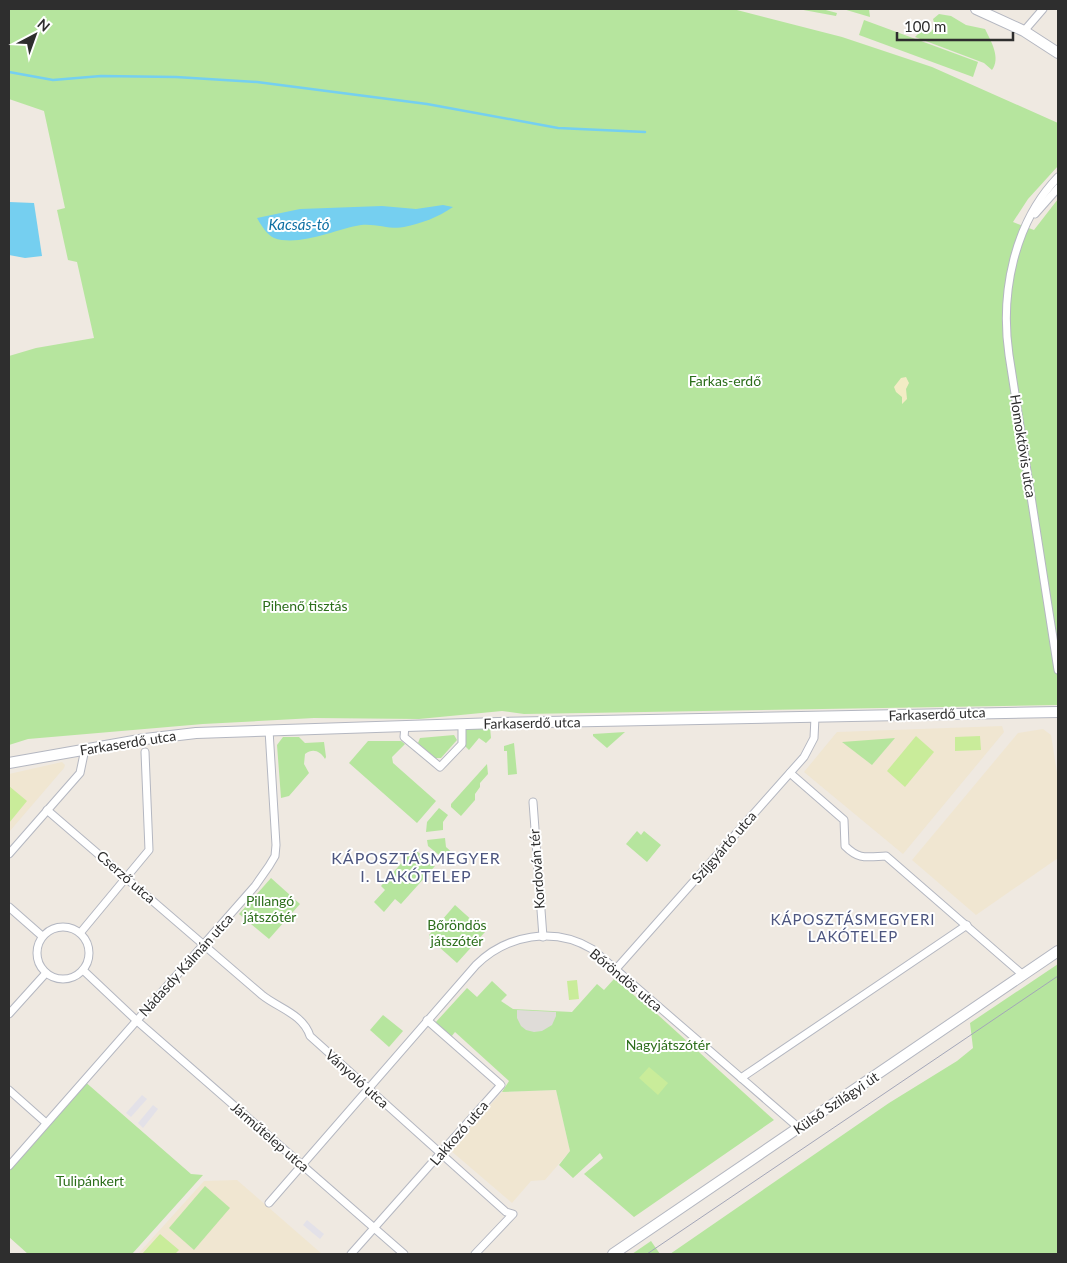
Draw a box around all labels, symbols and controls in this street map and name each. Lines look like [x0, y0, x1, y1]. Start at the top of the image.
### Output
north arrow [10, 10, 60, 60]
scale bar [897, 10, 1013, 42]
text: N [34, 15, 54, 35]
text: 100 m [904, 17, 946, 35]
water label: Kacsás-tó [268, 215, 330, 233]
park label: Farkas-erdő [689, 372, 761, 389]
street label: Homoktövis utca [1007, 393, 1040, 499]
park label: Pihenő tisztás [262, 597, 348, 614]
street label: Farkaserdő utca [888, 703, 986, 724]
street label: Farkaserdő utca [483, 713, 581, 732]
street label: Farkaserdő utca [79, 727, 177, 758]
street label: Szíjgyártó utca [688, 807, 760, 886]
street label: Kordován tér [525, 829, 548, 910]
street label: Cserző utca [94, 847, 159, 907]
district label: KÁPOSZTÁSMEGYER I. LAKÓTELEP [331, 848, 501, 885]
park label: Pillangó játszótér [243, 892, 296, 925]
street label: Nádasdy Kálmán utca [135, 910, 236, 1020]
district label: KÁPOSZTÁSMEGYERI LAKÓTELEP [770, 910, 936, 945]
park label: Bőröndös játszótér [427, 916, 487, 949]
street label: Bőröndös utca [587, 944, 666, 1015]
park label: Nagyjátszótér [626, 1036, 710, 1053]
street label: Ványoló utca [322, 1046, 393, 1111]
street label: Külső Szilágyi út [790, 1068, 882, 1137]
street label: Lakkozó utca [426, 1097, 491, 1168]
street label: Járműtelep utca [228, 1098, 313, 1175]
park label: Tulipánkert [56, 1172, 124, 1189]

